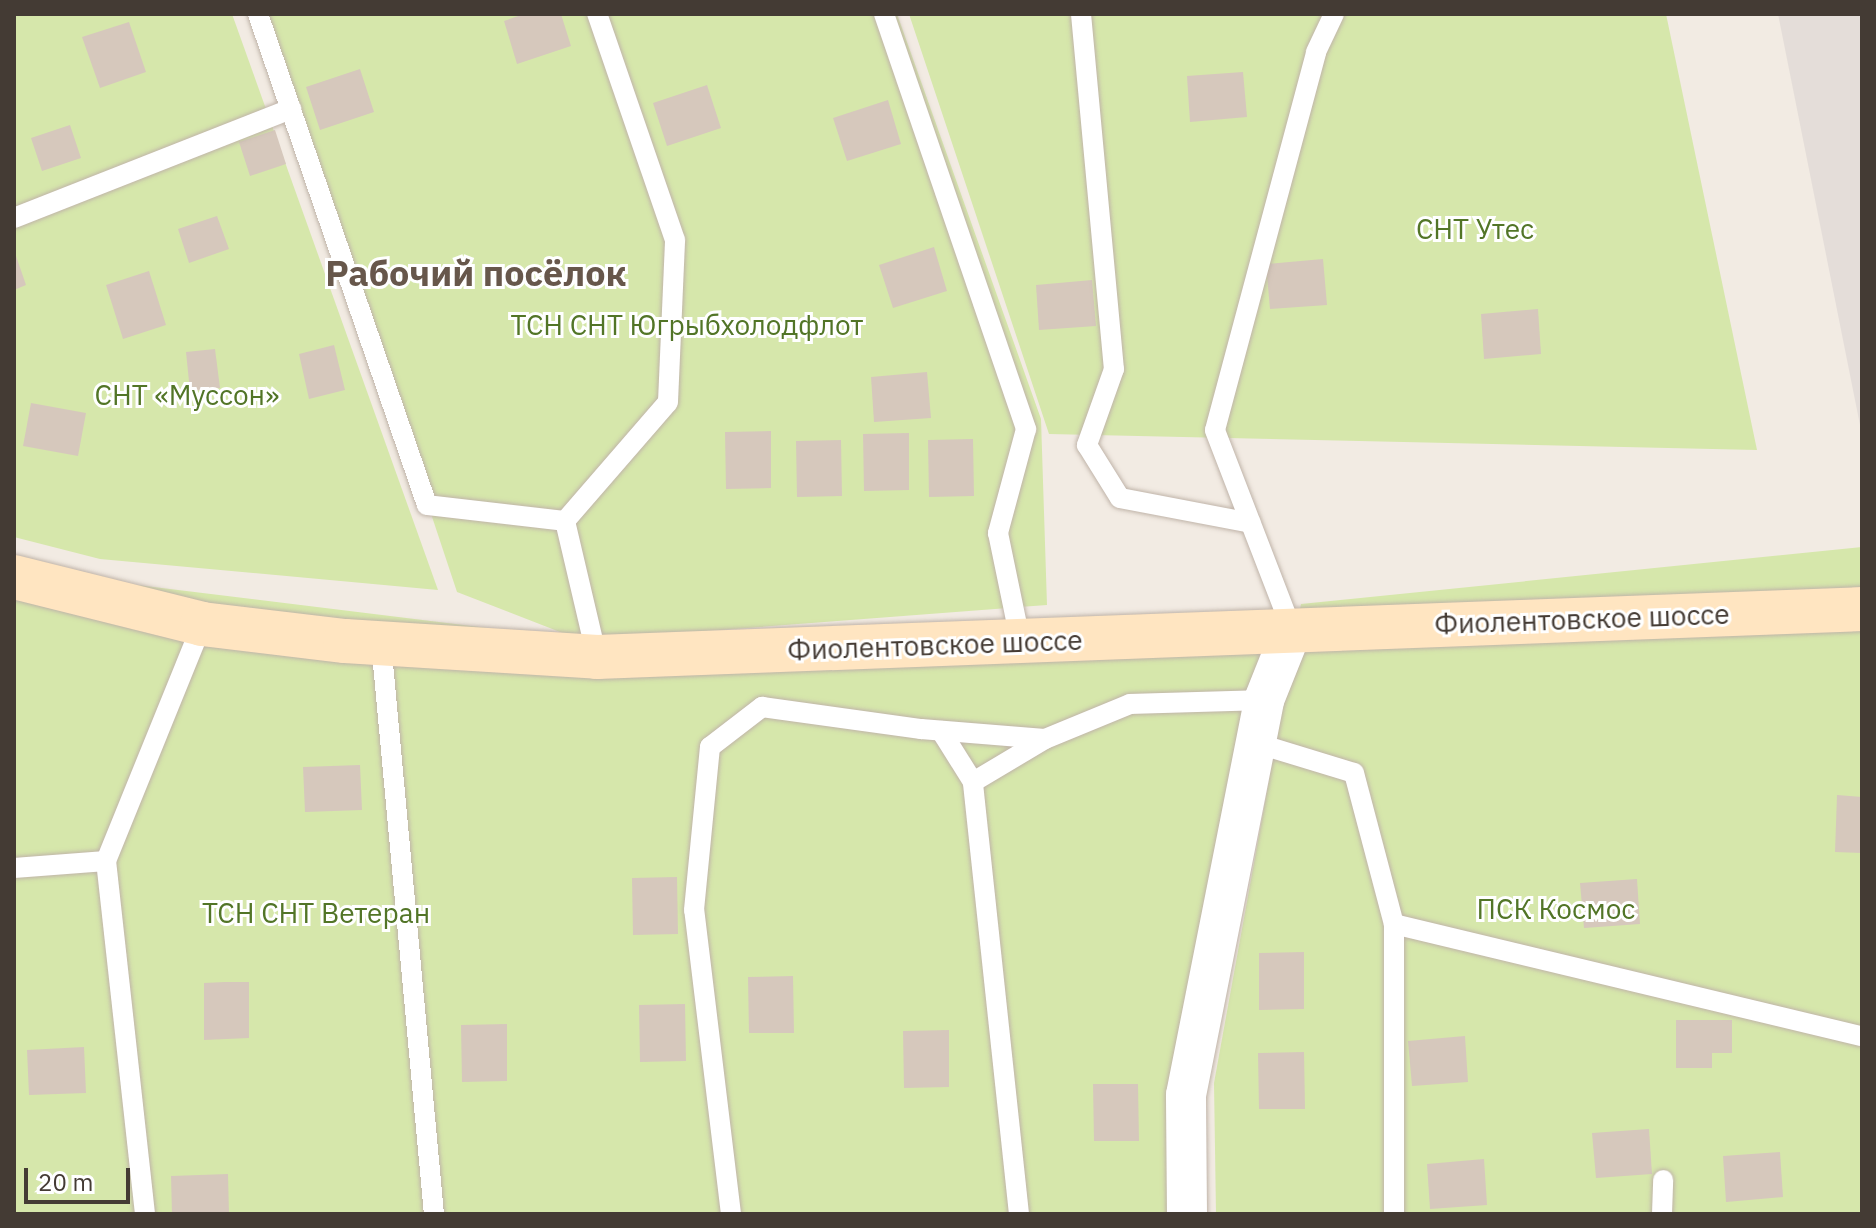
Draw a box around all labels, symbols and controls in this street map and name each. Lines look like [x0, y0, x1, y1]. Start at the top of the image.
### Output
park label: СНТ Утес [1416, 212, 1534, 246]
district label: Рабочий посёлок [325, 251, 627, 295]
park label: ТСН СНТ Югрыбхолодфлот [510, 308, 864, 342]
park label: СНТ «Муссон» [95, 378, 279, 412]
street label: Фиолентовское шоссе [1434, 597, 1730, 641]
street label: Фиолентовское шоссе [787, 623, 1083, 667]
park label: ПСК Космос [1477, 892, 1635, 926]
park label: ТСН СНТ Ветеран [202, 896, 430, 930]
scale bar [28, 1152, 134, 1202]
text: 20 m [38, 1166, 93, 1198]

